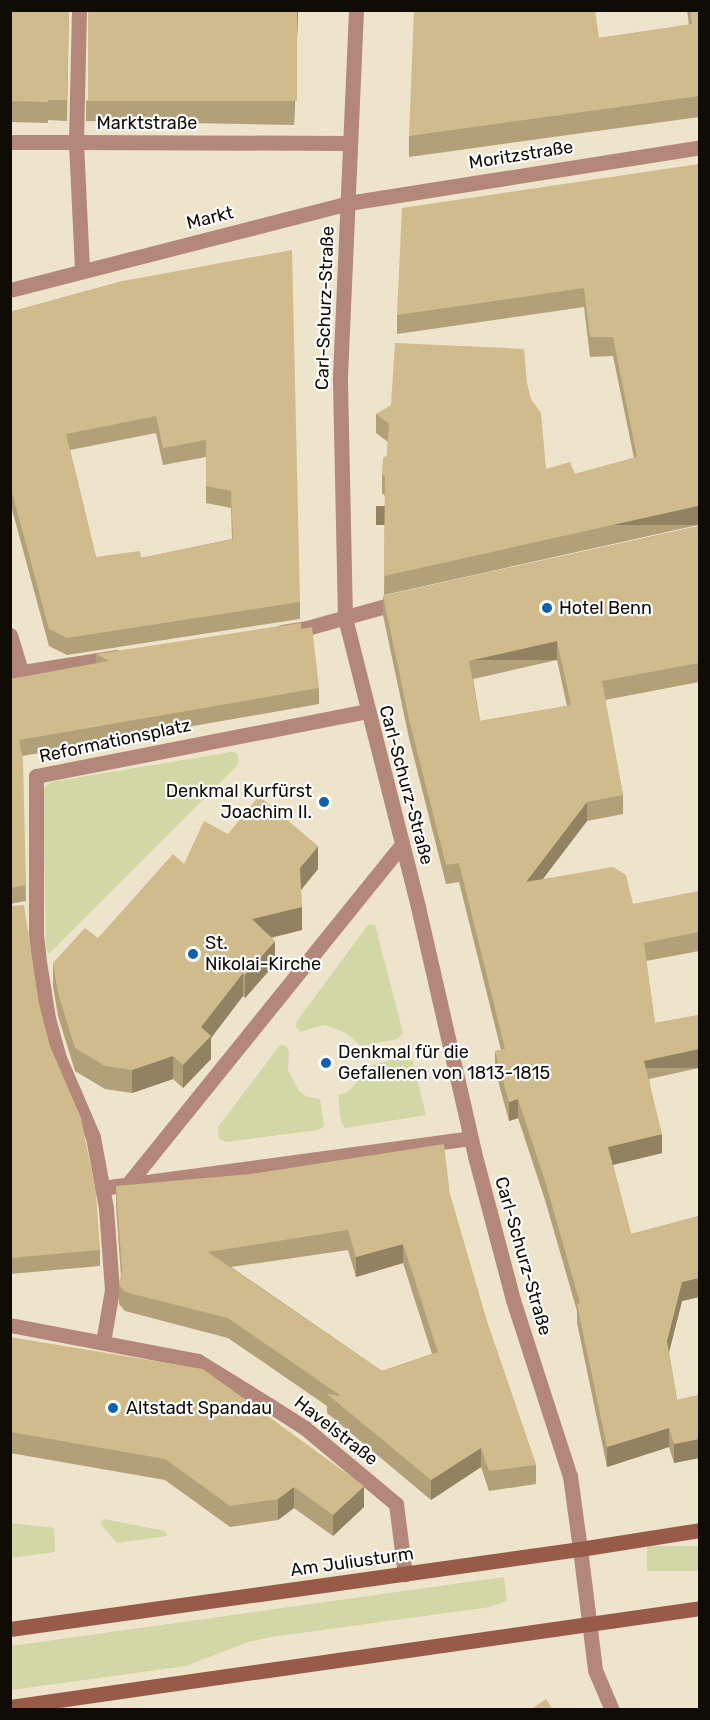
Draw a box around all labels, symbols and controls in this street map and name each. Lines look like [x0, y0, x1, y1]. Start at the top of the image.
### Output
street label: Marktstraße [97, 112, 197, 134]
street label: Moritzstraße [467, 136, 575, 174]
street label: Markt [184, 202, 236, 234]
street label: Carl-Schurz-Straße [311, 226, 339, 390]
place label: Hotel Benn [559, 597, 652, 619]
marker: Hotel Benn [540, 601, 554, 615]
street label: Carl-Schurz-Straße [374, 703, 438, 867]
street label: Reformationsplatz [37, 714, 193, 768]
place label: Denkmal Kurfürst Joachim II. [166, 781, 312, 824]
marker: Denkmal Kurfürst Joachim II. [317, 795, 331, 809]
place label: St. Nikolai-Kirche [205, 933, 321, 976]
marker: St. Nikolai-Kirche [186, 947, 200, 961]
place label: Denkmal für die Gefallenen von 1813-1815 [338, 1042, 551, 1084]
marker: Denkmal für die Gefallenen von 1813-1815 [319, 1056, 333, 1070]
street label: Carl-Schurz-Straße [490, 1174, 556, 1338]
street label: Havelstraße [290, 1392, 382, 1470]
place label: Altstadt Spandau [126, 1397, 272, 1419]
marker: Altstadt Spandau [104, 1399, 122, 1417]
street label: Am Juliusturm [289, 1543, 415, 1581]

